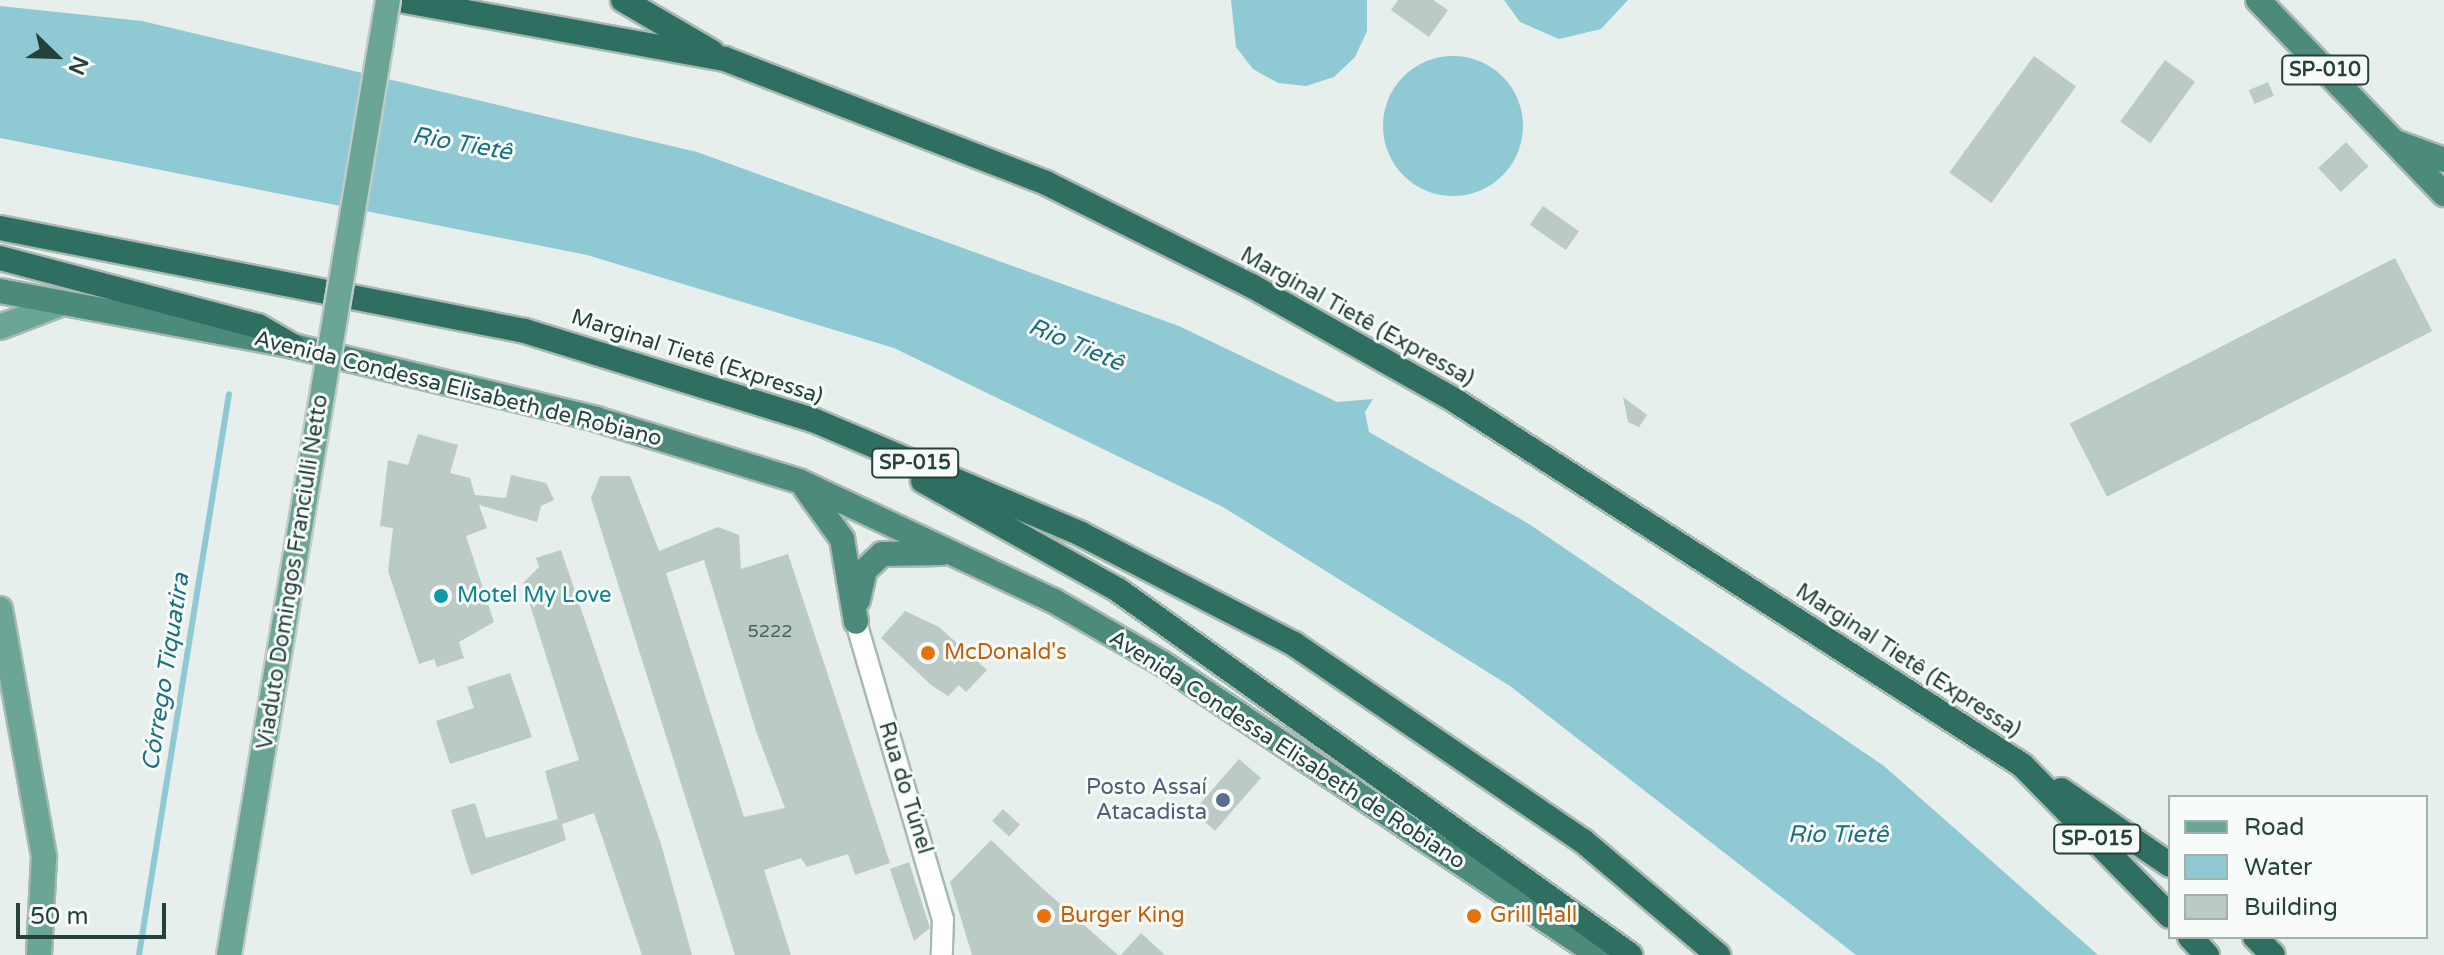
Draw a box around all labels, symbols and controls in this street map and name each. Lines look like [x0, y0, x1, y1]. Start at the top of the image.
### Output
north arrow [16, 16, 96, 96]
text: N [63, 52, 94, 79]
road number: SP-010 [2281, 54, 2369, 86]
water label: Rio Tietê [410, 121, 514, 167]
street label: Marginal Tietê (Expressa) [1236, 242, 1478, 392]
street label: Marginal Tietê (Expressa) [568, 304, 826, 410]
water label: Rio Tietê [1024, 312, 1128, 378]
street label: Avenida Condessa Elisabeth de Robiano [252, 326, 664, 452]
street label: Viaduto Domingos Franciulli Netto [252, 393, 334, 751]
road number: SP-015 [871, 447, 959, 479]
water label: Córrego Tiquatira [136, 571, 196, 773]
street label: Marginal Tietê (Expressa) [1790, 578, 2026, 744]
place label: Motel My Love [457, 583, 612, 609]
marker: Motel My Love [432, 587, 450, 605]
house number: 5222 [747, 620, 793, 642]
street label: Avenida Condessa Elisabeth de Robiano [1104, 625, 1470, 875]
place label: McDonald's [944, 640, 1067, 666]
marker: McDonald's [919, 644, 937, 662]
street label: Rua do Túnel [872, 719, 938, 857]
place label: Posto Assaí Atacadista [1086, 774, 1207, 826]
marker: Posto Assaí Atacadista [1214, 791, 1232, 809]
legend [2168, 795, 2428, 939]
text: Road [2244, 813, 2304, 842]
water label: Rio Tietê [1788, 821, 1888, 849]
road number: SP-015 [2053, 823, 2141, 855]
text: Water [2244, 853, 2312, 882]
scale bar [20, 887, 170, 937]
text: Building [2244, 893, 2338, 922]
text: 50 m [30, 902, 88, 931]
place label: Burger King [1060, 903, 1185, 929]
place label: Grill Hall [1490, 903, 1577, 929]
marker: Burger King [1035, 907, 1053, 925]
marker: Grill Hall [1465, 907, 1483, 925]

